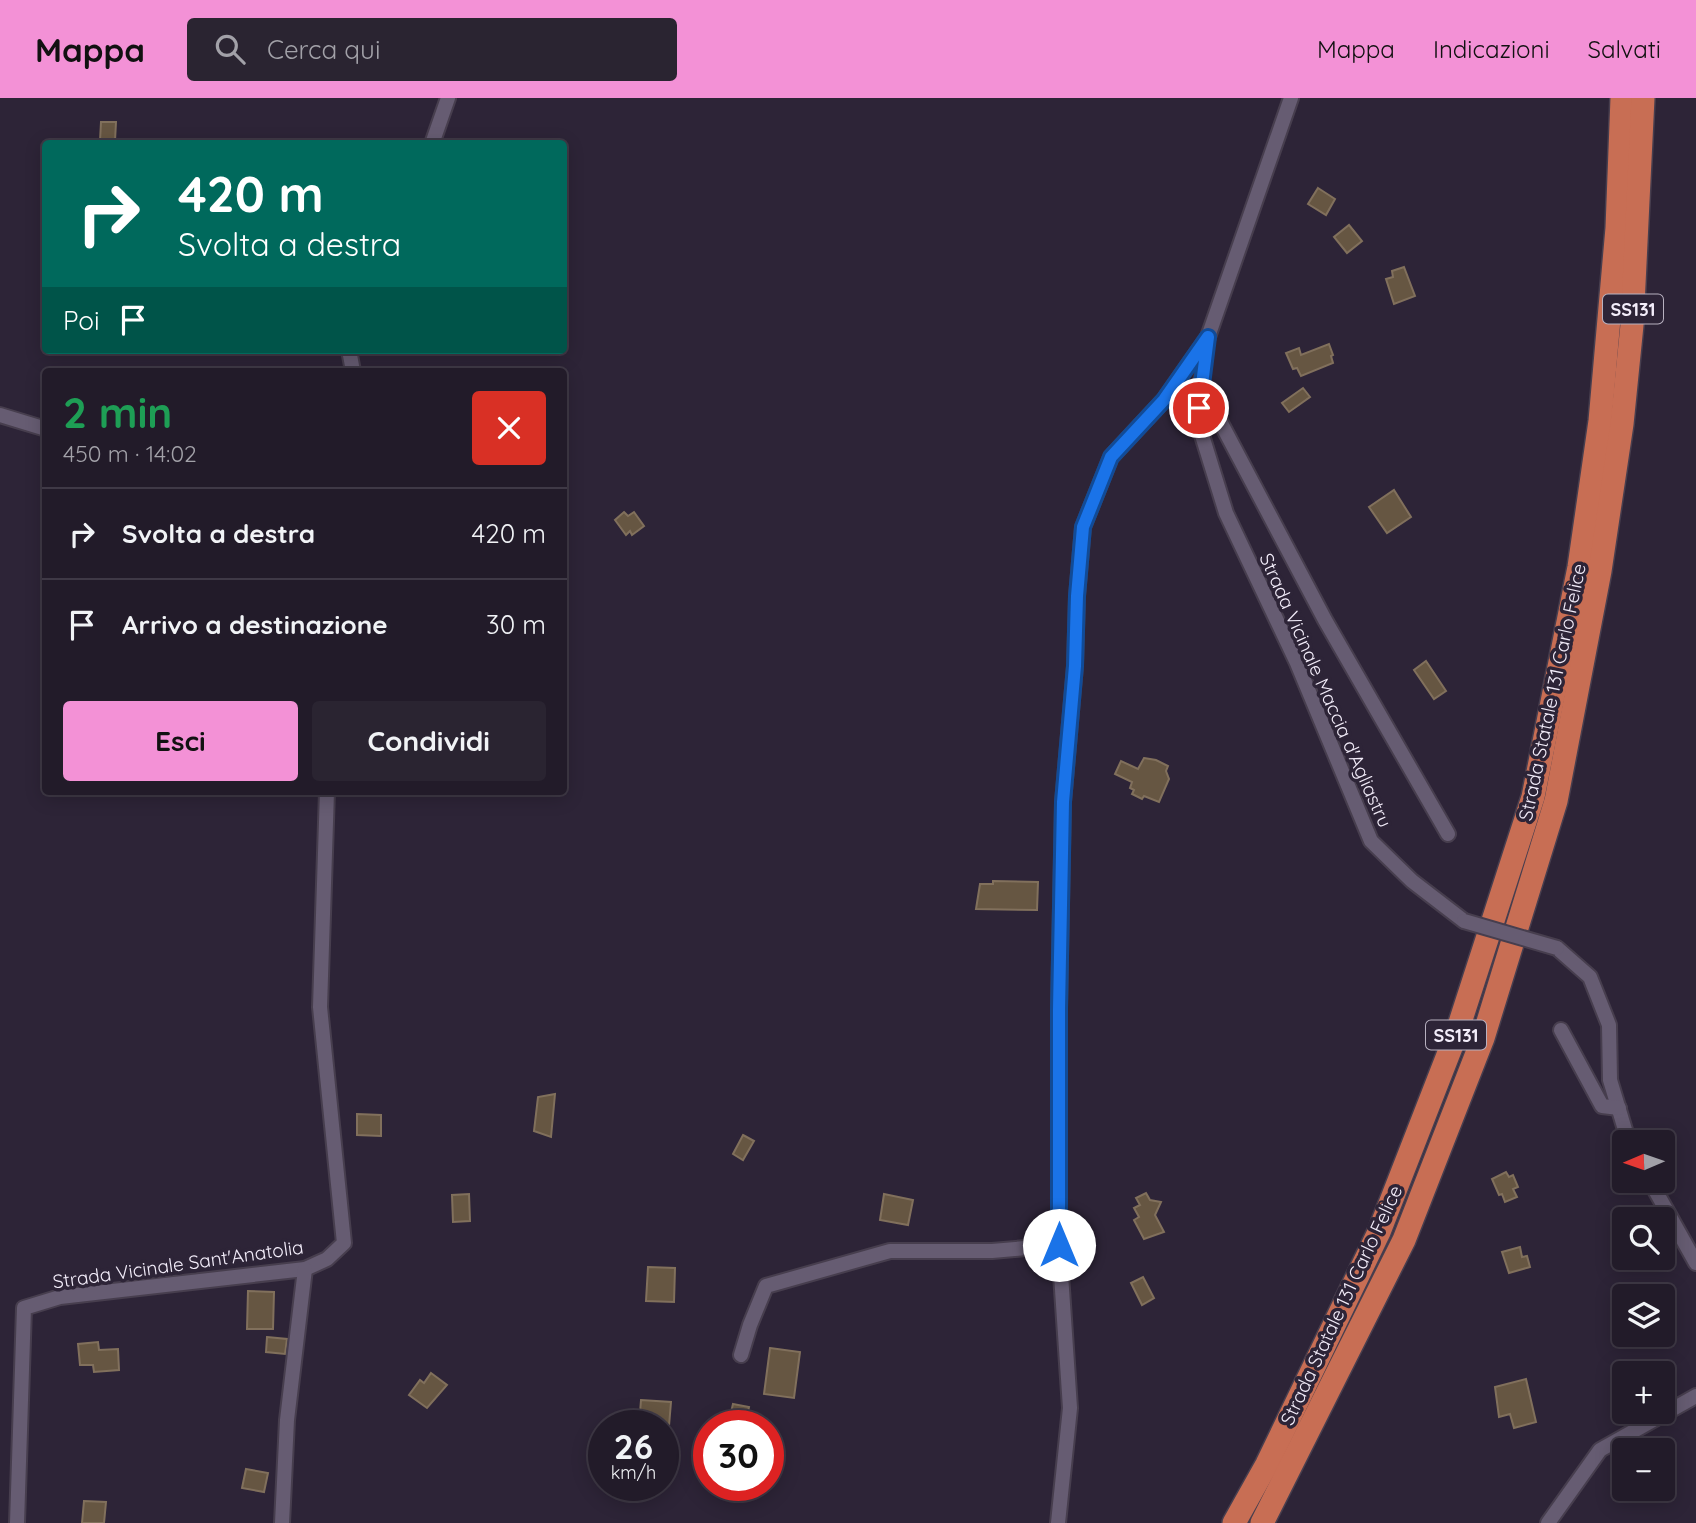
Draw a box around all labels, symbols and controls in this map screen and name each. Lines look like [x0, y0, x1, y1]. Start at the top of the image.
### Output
search box [187, 18, 677, 81]
text: Mappa [35, 29, 145, 70]
icon: search [211, 30, 249, 68]
text: Cerca qui [267, 33, 380, 66]
text: Mappa [1317, 34, 1395, 64]
text: Indicazioni [1433, 34, 1550, 64]
text: Salvati [1588, 34, 1661, 64]
text: 420 m [178, 163, 324, 224]
icon: right [63, 168, 154, 259]
text: Svolta a destra [178, 224, 401, 264]
road number: SS131 [1603, 294, 1663, 324]
icon: arrive [114, 301, 152, 339]
text: Poi [63, 304, 100, 337]
pin [1169, 378, 1229, 438]
text: 2 min [63, 386, 172, 439]
icon: arrive [1180, 389, 1218, 427]
button: close [472, 391, 546, 465]
text: 450 m · 14:02 [63, 439, 197, 468]
icon: right [63, 515, 101, 553]
text: Svolta a destra [122, 517, 315, 550]
text: 420 m [472, 517, 546, 550]
street label: Strada Vicinale Maccia d'Agliastru [1255, 549, 1397, 831]
street label: Strada Statale 131 Carlo Felice [1513, 561, 1591, 823]
icon: arrive [63, 606, 101, 644]
text: Arrivo a destinazione [122, 608, 388, 641]
text: 30 m [486, 608, 546, 641]
button: Esci [63, 701, 298, 781]
button: Condividi [312, 701, 546, 781]
road number: SS131 [1426, 1020, 1486, 1050]
north arrow [1612, 1130, 1675, 1194]
map controls [1612, 1130, 1675, 1501]
street label: Strada Statale 131 Carlo Felice [1275, 1181, 1407, 1429]
button: search [1612, 1207, 1675, 1270]
position arrow [1022, 1208, 1096, 1282]
street label: Strada Vicinale Sant'Anatolia [51, 1235, 305, 1293]
button: layers [1612, 1284, 1675, 1347]
button: + [1612, 1361, 1675, 1424]
speed limit sign: 30 [693, 1410, 784, 1501]
text: 26 [614, 1424, 653, 1468]
button: − [1612, 1438, 1675, 1501]
text: km/h [611, 1461, 656, 1484]

